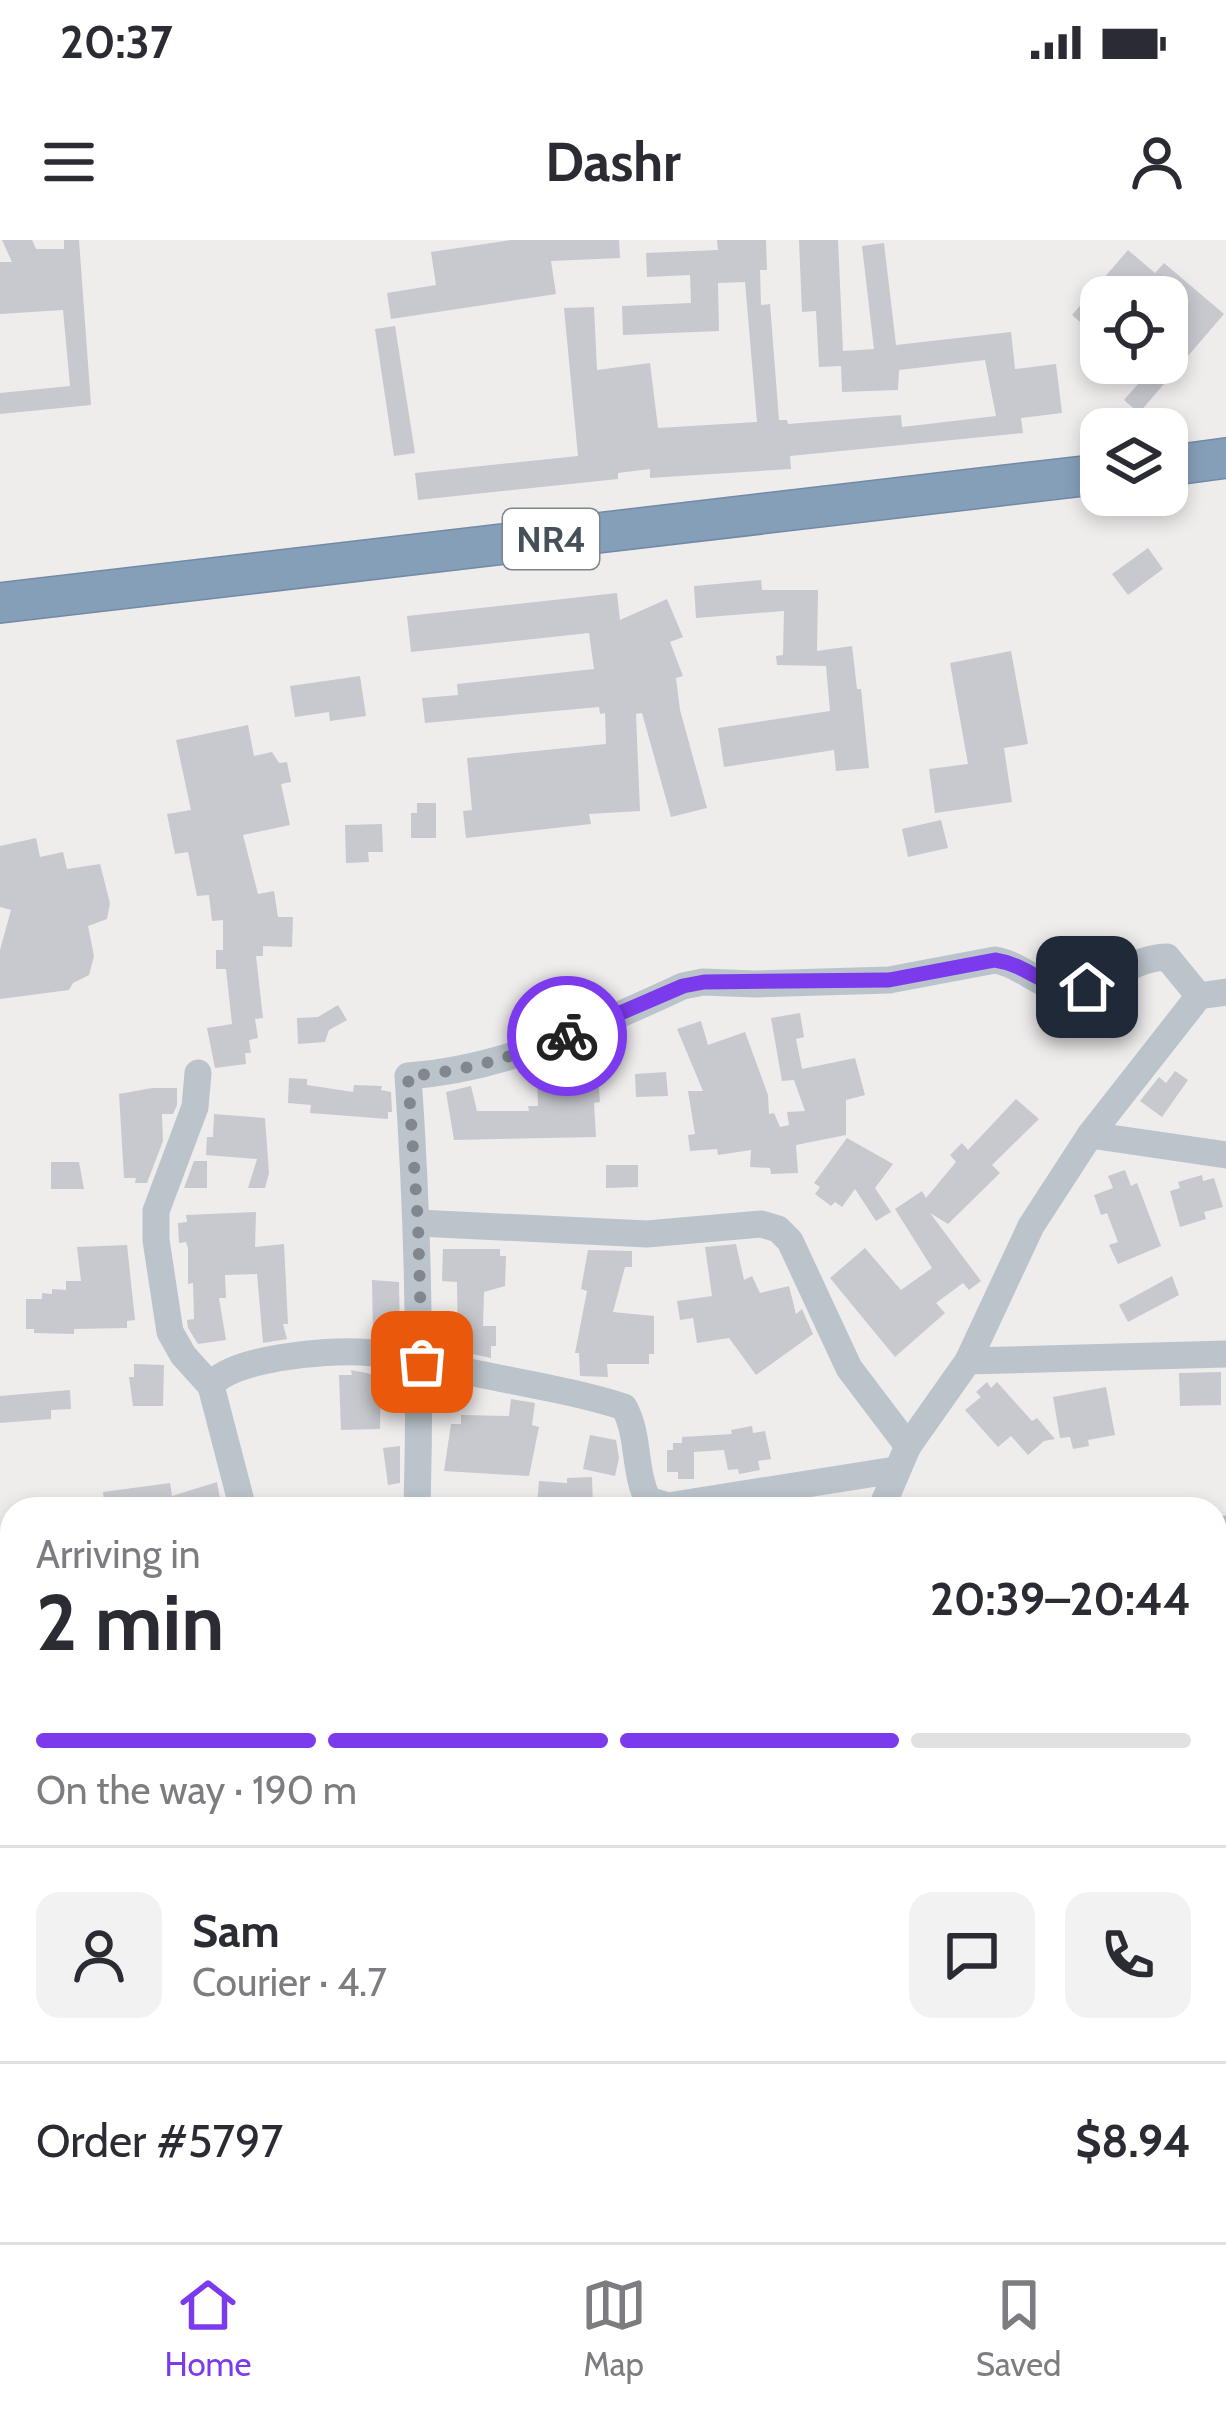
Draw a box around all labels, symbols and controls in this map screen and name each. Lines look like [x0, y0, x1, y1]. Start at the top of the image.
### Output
text: 20:37 [60, 15, 173, 69]
icon: menu [36, 129, 102, 195]
text: Dashr [545, 129, 681, 195]
icon: person [1124, 129, 1190, 195]
map controls [1080, 276, 1188, 516]
button: locate [1080, 276, 1188, 384]
button: layers [1080, 408, 1188, 516]
road number: NR4 [503, 509, 599, 569]
pin [1036, 936, 1138, 1038]
icon: home [1054, 954, 1120, 1020]
courier [507, 976, 627, 1096]
icon: bike [534, 1003, 600, 1069]
pin [371, 1311, 473, 1413]
icon: bag [389, 1329, 455, 1395]
text: Arriving in [36, 1530, 200, 1578]
text: 20:39–20:44 [930, 1572, 1191, 1626]
text: 2 min [36, 1575, 224, 1670]
text: On the way · 190 m [36, 1766, 357, 1814]
button: person [36, 1892, 162, 2018]
button: chat [909, 1892, 1035, 2018]
button: phone [1065, 1892, 1191, 2018]
text: Sam [192, 1904, 280, 1958]
text: Courier · 4.7 [192, 1958, 387, 2006]
text: Order #5797 [36, 2114, 283, 2168]
text: $8.94 [1075, 2114, 1191, 2168]
tab: Home [165, 2272, 251, 2384]
tab: Map [581, 2272, 647, 2384]
tab: Saved [976, 2272, 1061, 2384]

